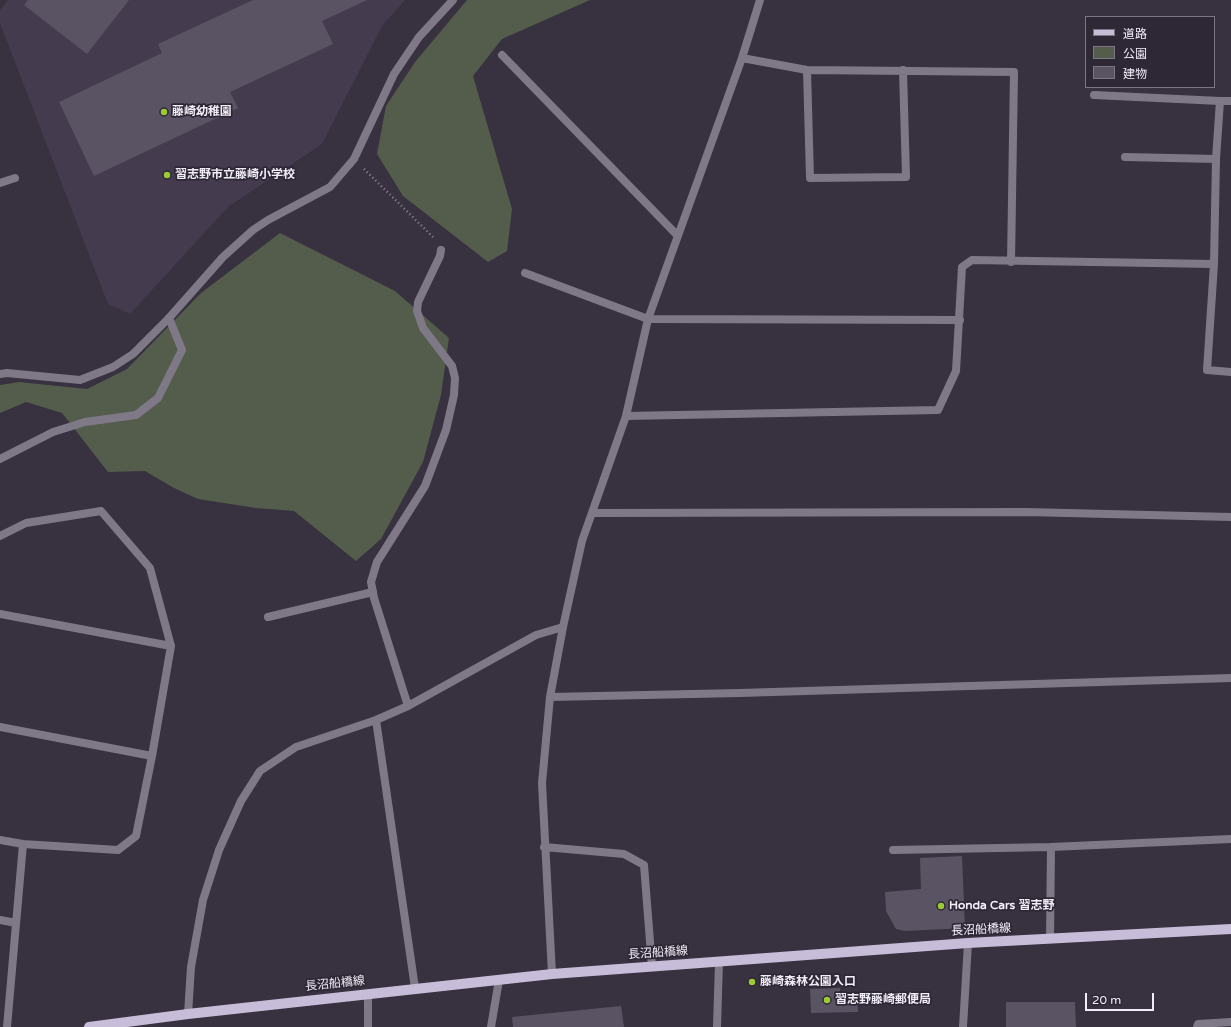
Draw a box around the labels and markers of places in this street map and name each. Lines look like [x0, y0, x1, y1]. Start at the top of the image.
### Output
place label: 藤崎幼稚園 [172, 105, 232, 119]
marker: 藤崎幼稚園 [159, 107, 169, 117]
place label: 習志野市立藤崎小学校 [175, 168, 295, 182]
marker: 習志野市立藤崎小学校 [162, 170, 172, 180]
place label: Honda Cars 習志野 [949, 899, 1054, 913]
marker: Honda Cars 習志野 [936, 901, 946, 911]
place label: 藤崎森林公園入口 [760, 975, 856, 989]
marker: 藤崎森林公園入口 [747, 977, 757, 987]
place label: 習志野藤崎郵便局 [835, 993, 931, 1007]
marker: 習志野藤崎郵便局 [822, 995, 832, 1005]

